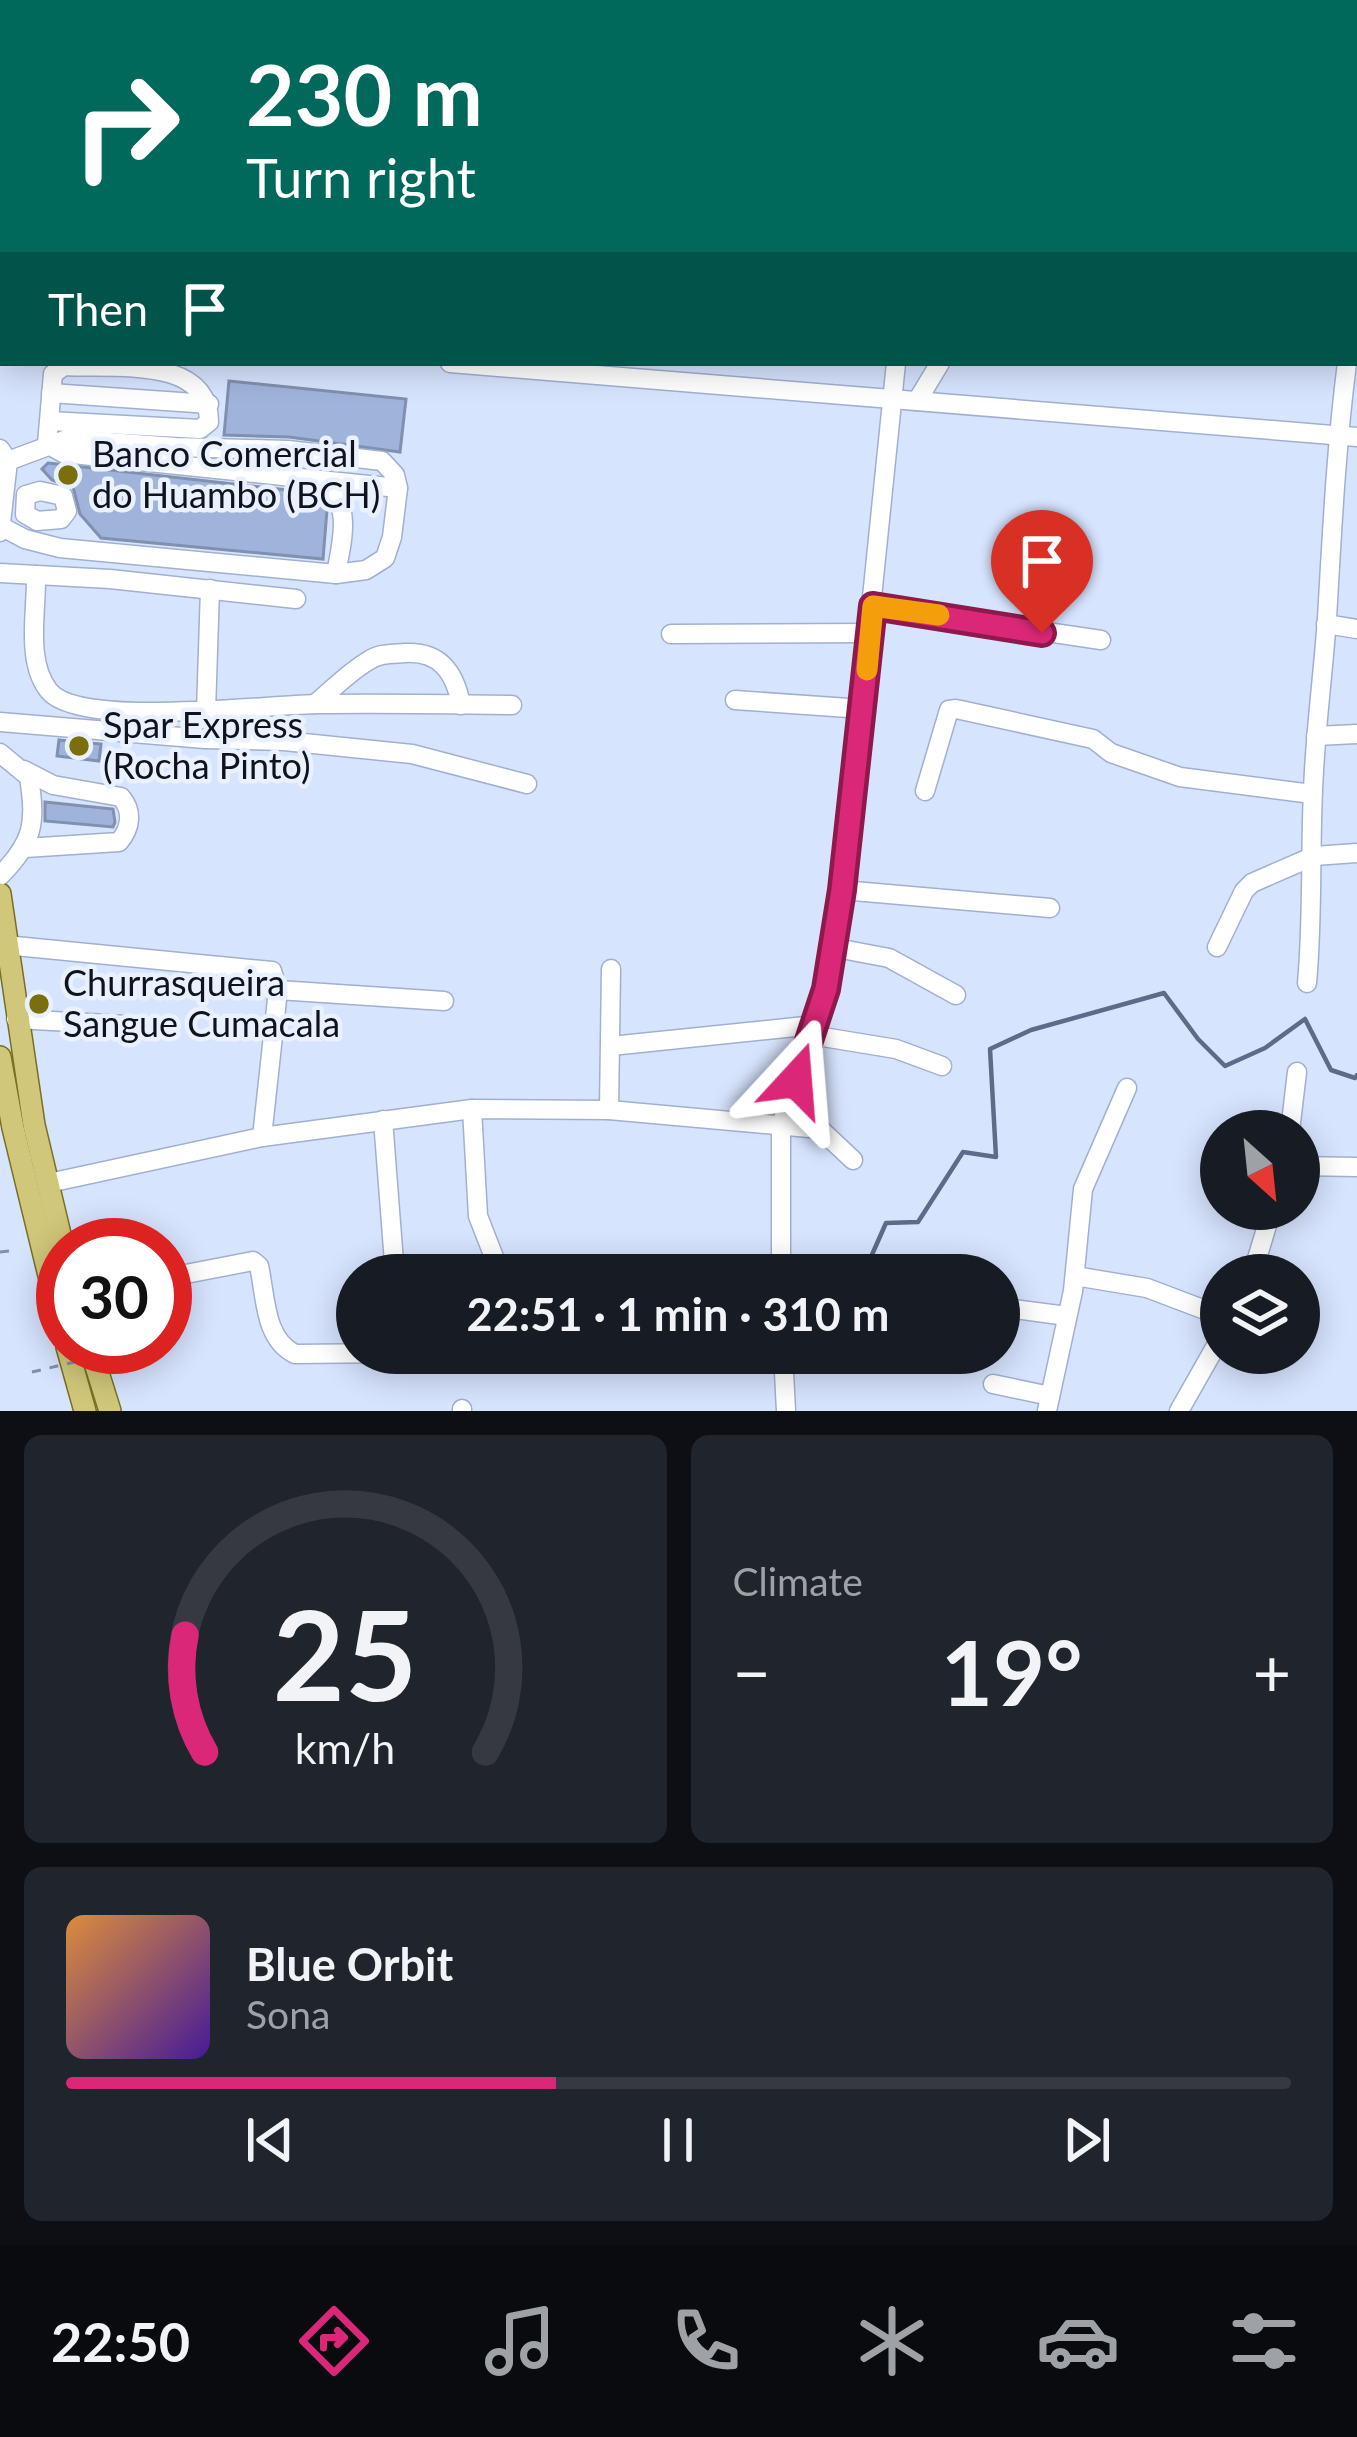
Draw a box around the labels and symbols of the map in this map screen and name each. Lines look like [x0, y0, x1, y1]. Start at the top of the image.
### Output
place label: Banco Comercial do Huambo (BCH) [92, 431, 380, 516]
marker: Banco Comercial do Huambo (BCH) [55, 462, 81, 488]
pin [991, 510, 1093, 633]
place label: Spar Express (Rocha Pinto) [103, 702, 311, 787]
marker: Spar Express (Rocha Pinto) [66, 733, 92, 759]
place label: Churrasqueira Sangue Cumacala [63, 960, 340, 1045]
marker: Churrasqueira Sangue Cumacala [26, 991, 52, 1017]
position arrow [733, 1017, 859, 1143]
north arrow [1200, 1110, 1320, 1230]
speed limit sign: 30 [36, 1218, 192, 1374]

